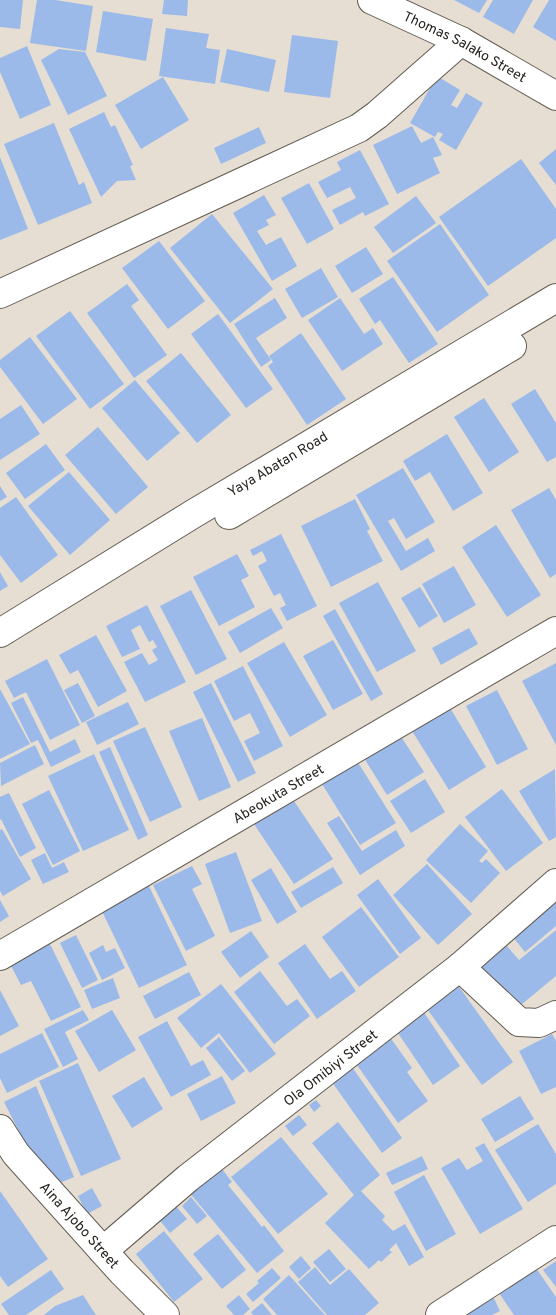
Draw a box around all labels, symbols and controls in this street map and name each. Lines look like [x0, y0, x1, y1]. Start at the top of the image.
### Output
street label: Thomas Salako Street [400, 9, 529, 87]
street label: Yaya Abatan Road [225, 429, 331, 501]
street label: Abeokuta Street [230, 762, 327, 828]
street label: Ola Omibiyi Street [281, 1027, 382, 1111]
street label: Aina Ajobo Street [35, 1179, 122, 1273]

